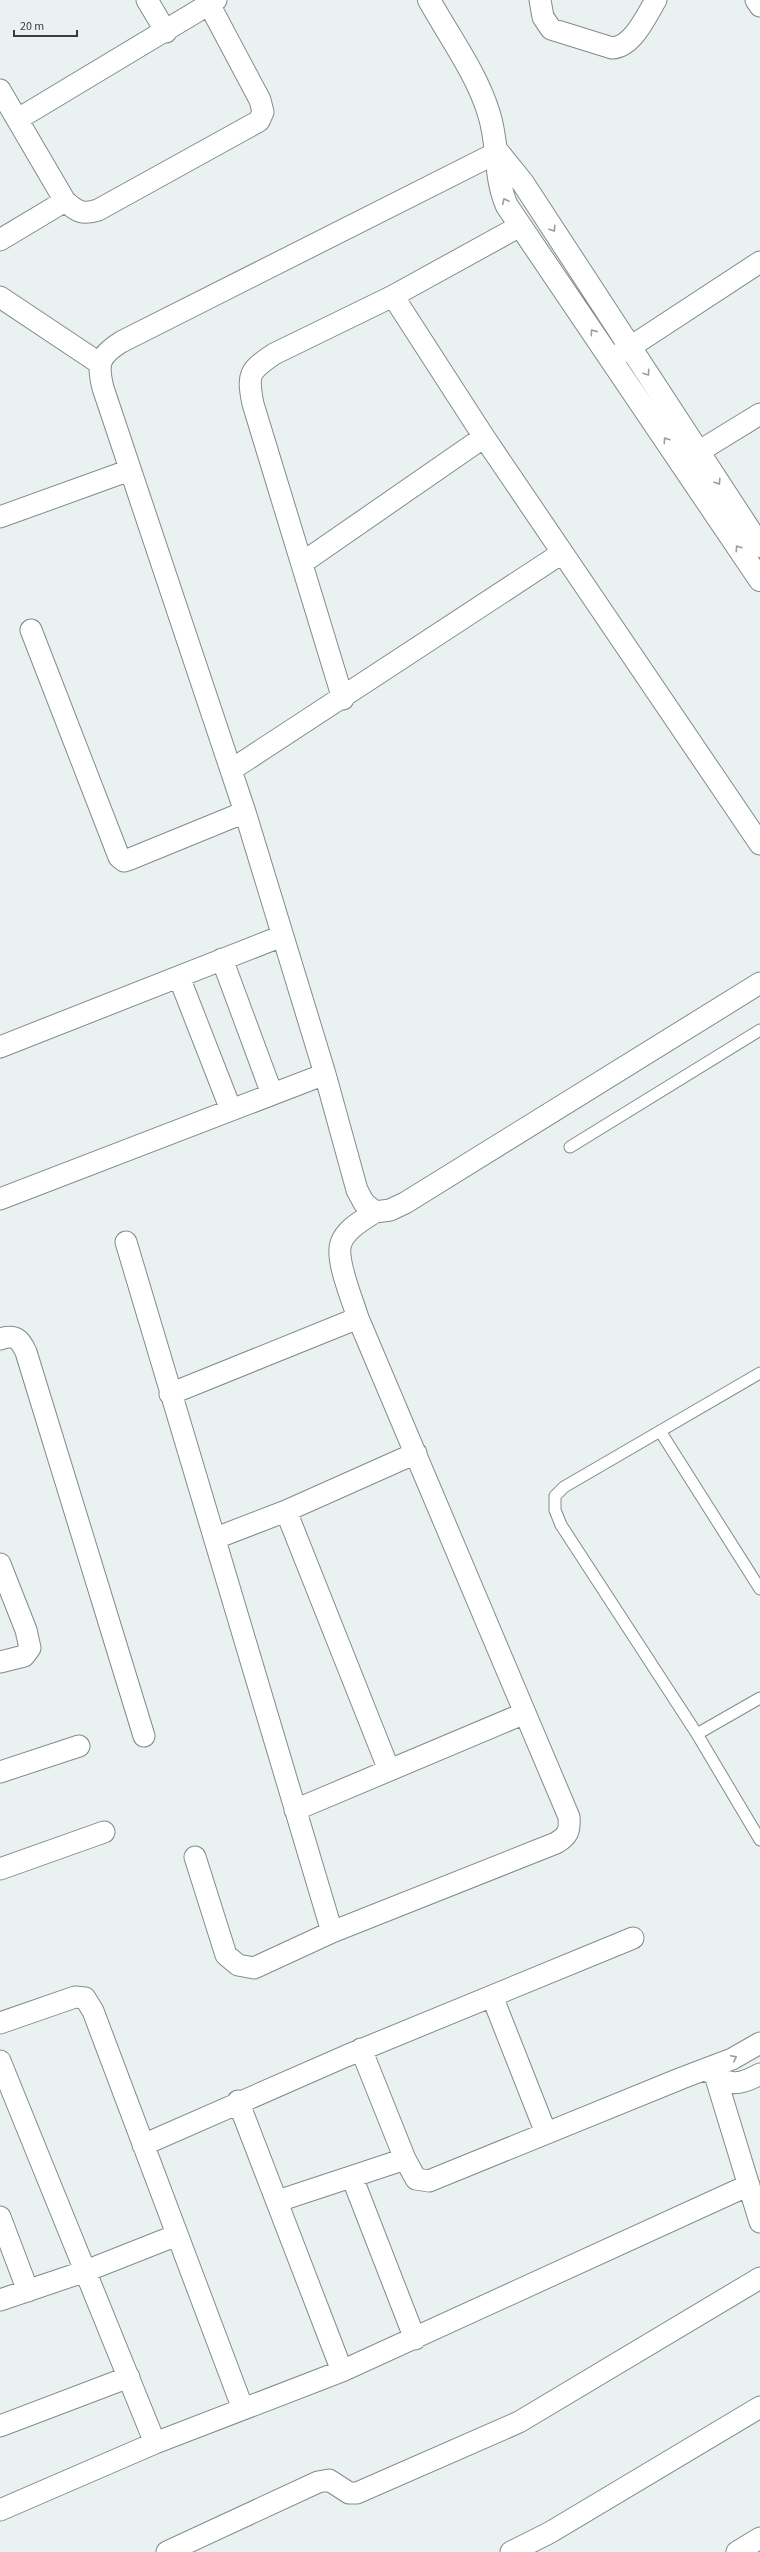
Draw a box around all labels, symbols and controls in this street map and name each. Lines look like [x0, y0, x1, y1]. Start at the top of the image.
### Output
scale bar [14, 12, 77, 38]
text: 20 m [20, 18, 44, 35]
one-way arrow [502, 198, 510, 205]
one-way arrow [548, 225, 556, 232]
one-way arrow [590, 329, 598, 336]
one-way arrow [642, 369, 650, 376]
one-way arrow [663, 437, 671, 444]
one-way arrow [713, 478, 721, 485]
one-way arrow [735, 545, 743, 552]
one-way arrow [730, 2055, 737, 2063]

